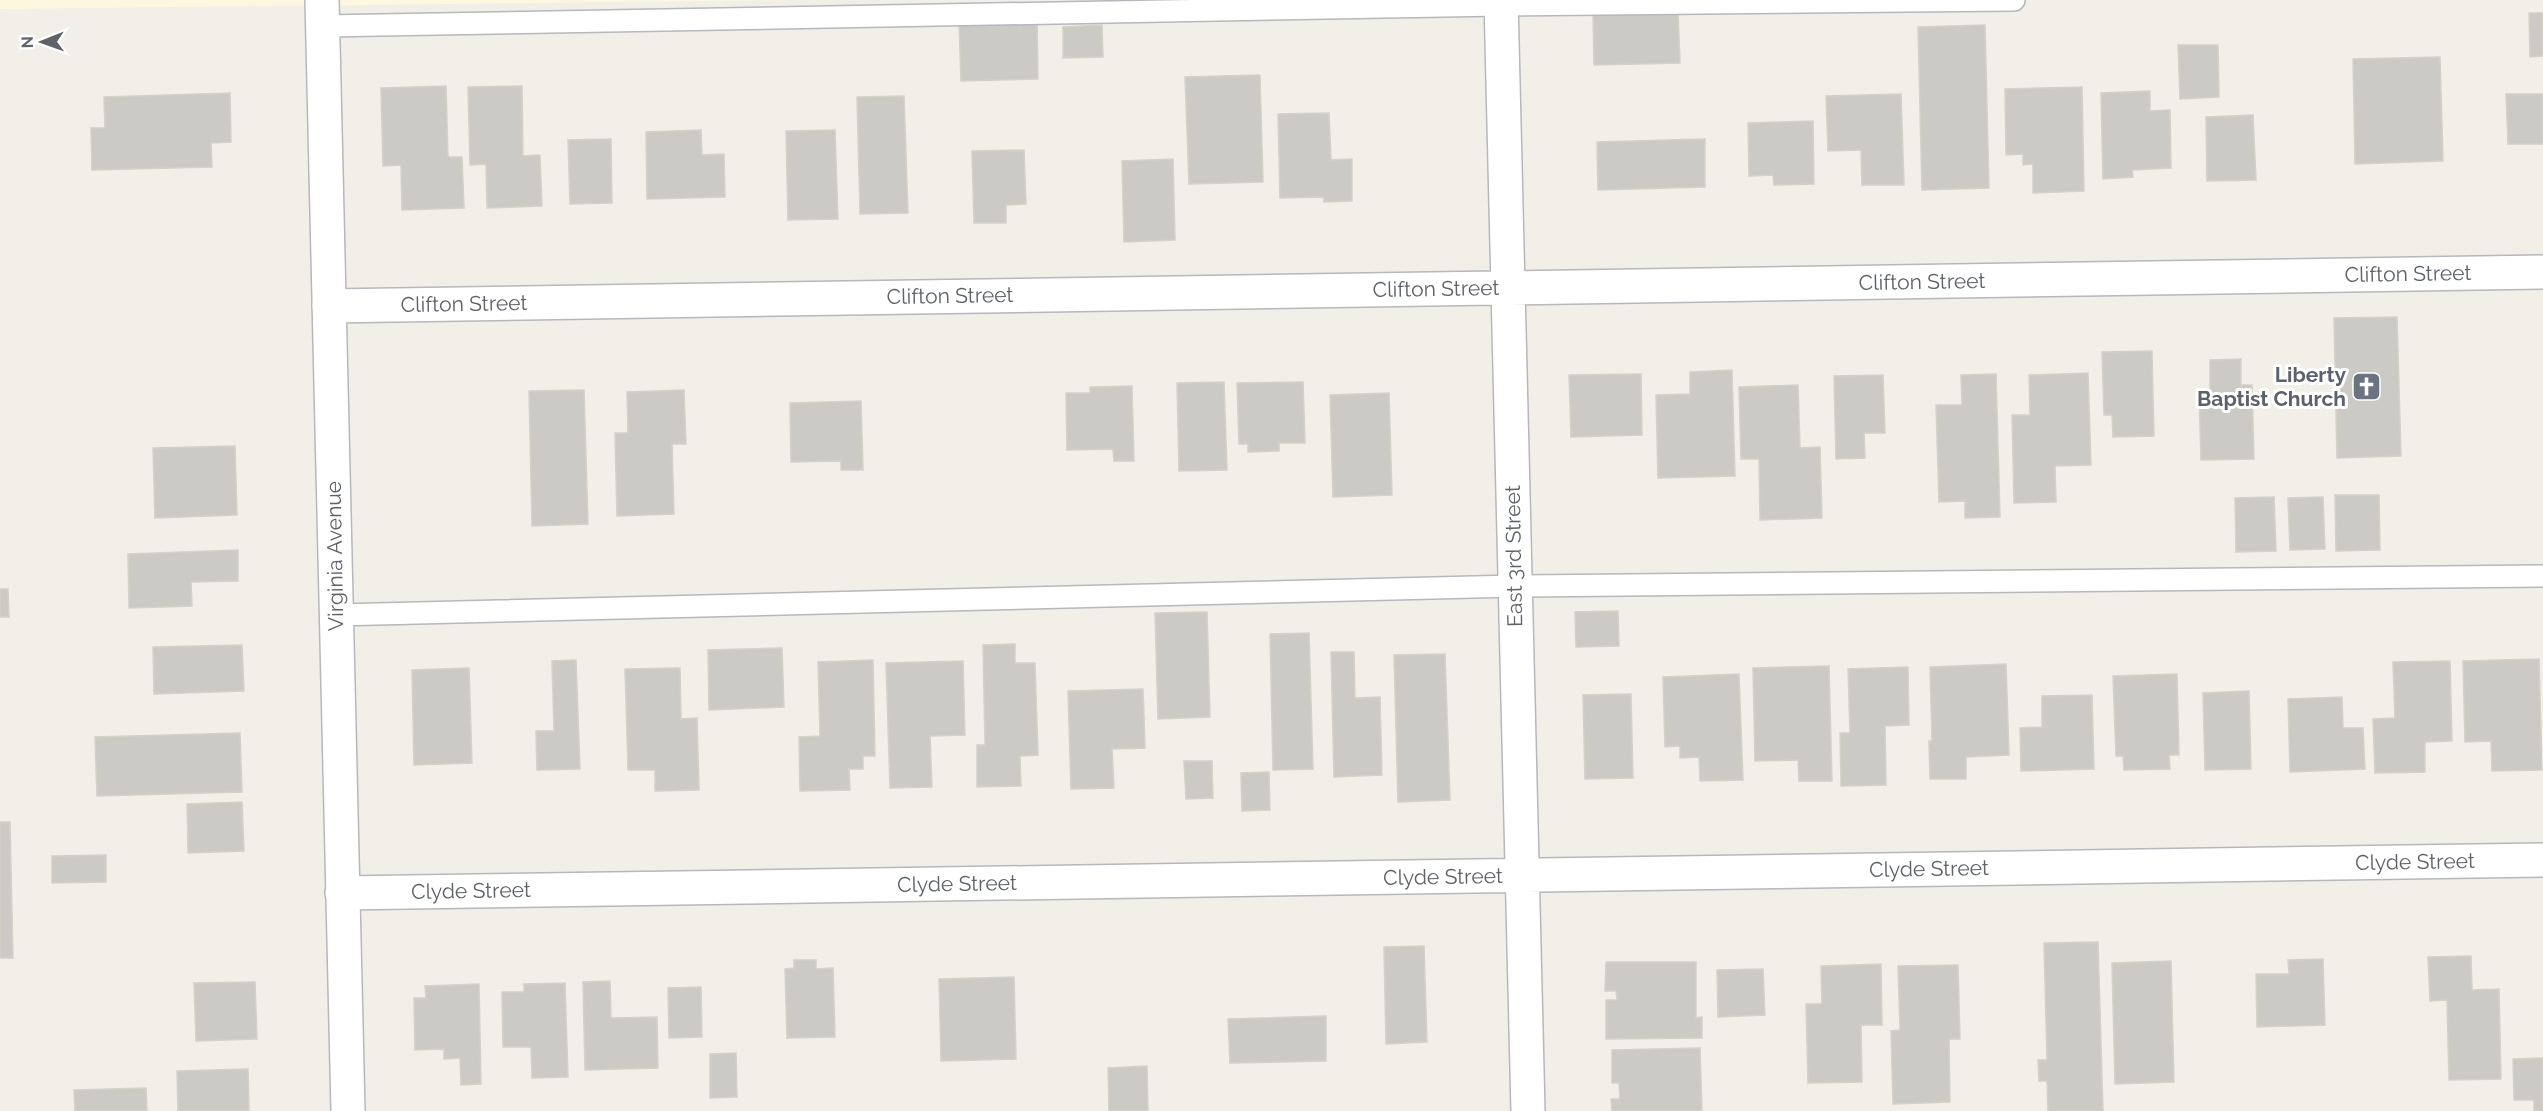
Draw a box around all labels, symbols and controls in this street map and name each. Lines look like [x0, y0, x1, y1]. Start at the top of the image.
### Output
north arrow [12, 12, 72, 72]
text: N [18, 36, 37, 49]
street label: Clifton Street [2344, 260, 2472, 287]
street label: Clifton Street [1858, 268, 1986, 295]
street label: Clifton Street [1372, 275, 1500, 302]
street label: Clifton Street [886, 282, 1014, 309]
street label: Clifton Street [400, 290, 528, 317]
place label: Liberty Baptist Church [2197, 362, 2346, 411]
church icon: Liberty Baptist Church [2351, 371, 2383, 403]
street label: Virginia Avenue [321, 481, 348, 631]
street label: East 3rd Street [1500, 485, 1527, 627]
street label: Clyde Street [2355, 848, 2475, 875]
street label: Clyde Street [1869, 855, 1989, 882]
street label: Clyde Street [1383, 863, 1503, 890]
street label: Clyde Street [897, 870, 1017, 897]
street label: Clyde Street [411, 877, 531, 904]

